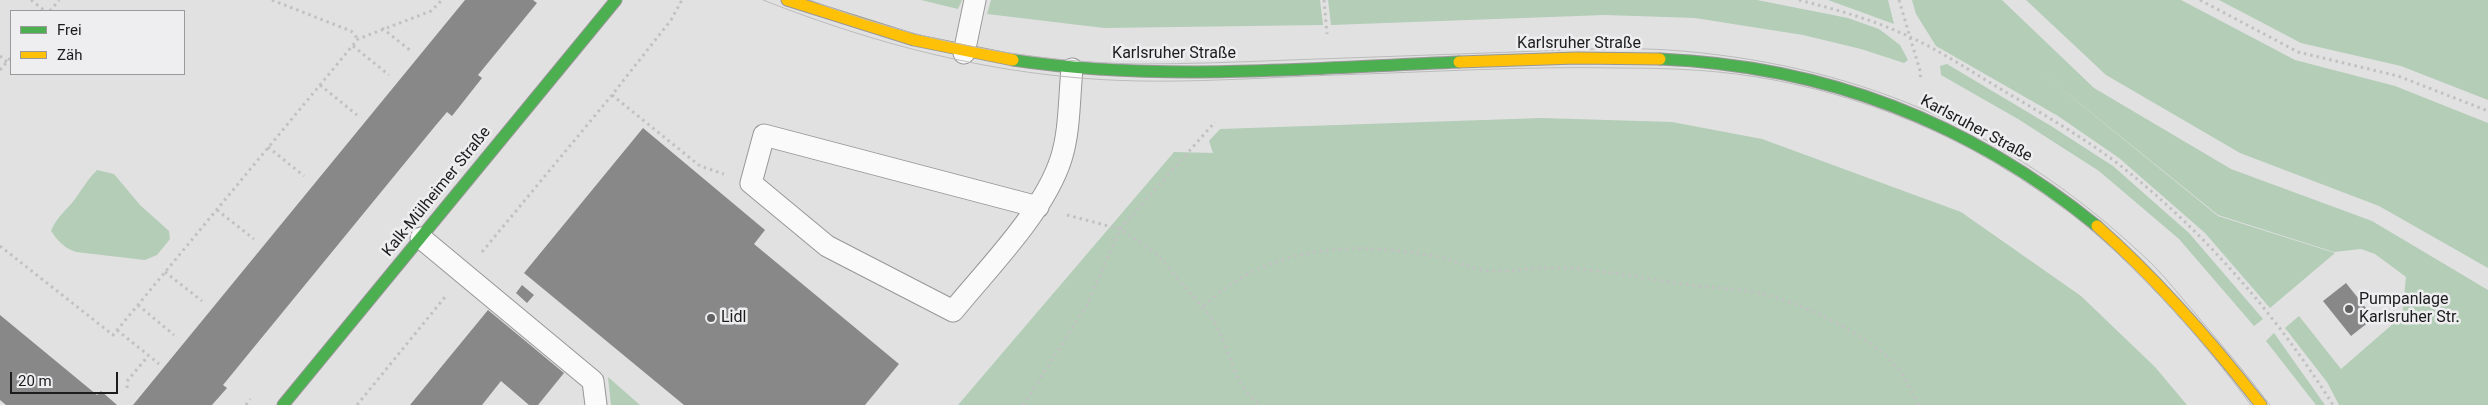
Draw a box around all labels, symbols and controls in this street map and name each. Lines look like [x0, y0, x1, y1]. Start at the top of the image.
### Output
legend [10, 10, 185, 75]
text: Frei [57, 21, 82, 39]
street label: Karlsruher Straße [1517, 34, 1641, 54]
street label: Karlsruher Straße [1112, 44, 1236, 64]
text: Zäh [57, 46, 82, 64]
street label: Karlsruher Straße [1917, 91, 2035, 167]
street label: Kalk-Mülheimer Straße [379, 123, 495, 261]
place label: Pumpanlage Karlsruher Str. [2359, 290, 2460, 328]
marker: Pumpanlage Karlsruher Str. [2343, 303, 2355, 315]
place label: Lidl [721, 308, 746, 328]
marker: Lidl [705, 312, 717, 324]
scale bar [12, 362, 120, 394]
text: 20 m [18, 372, 52, 390]

